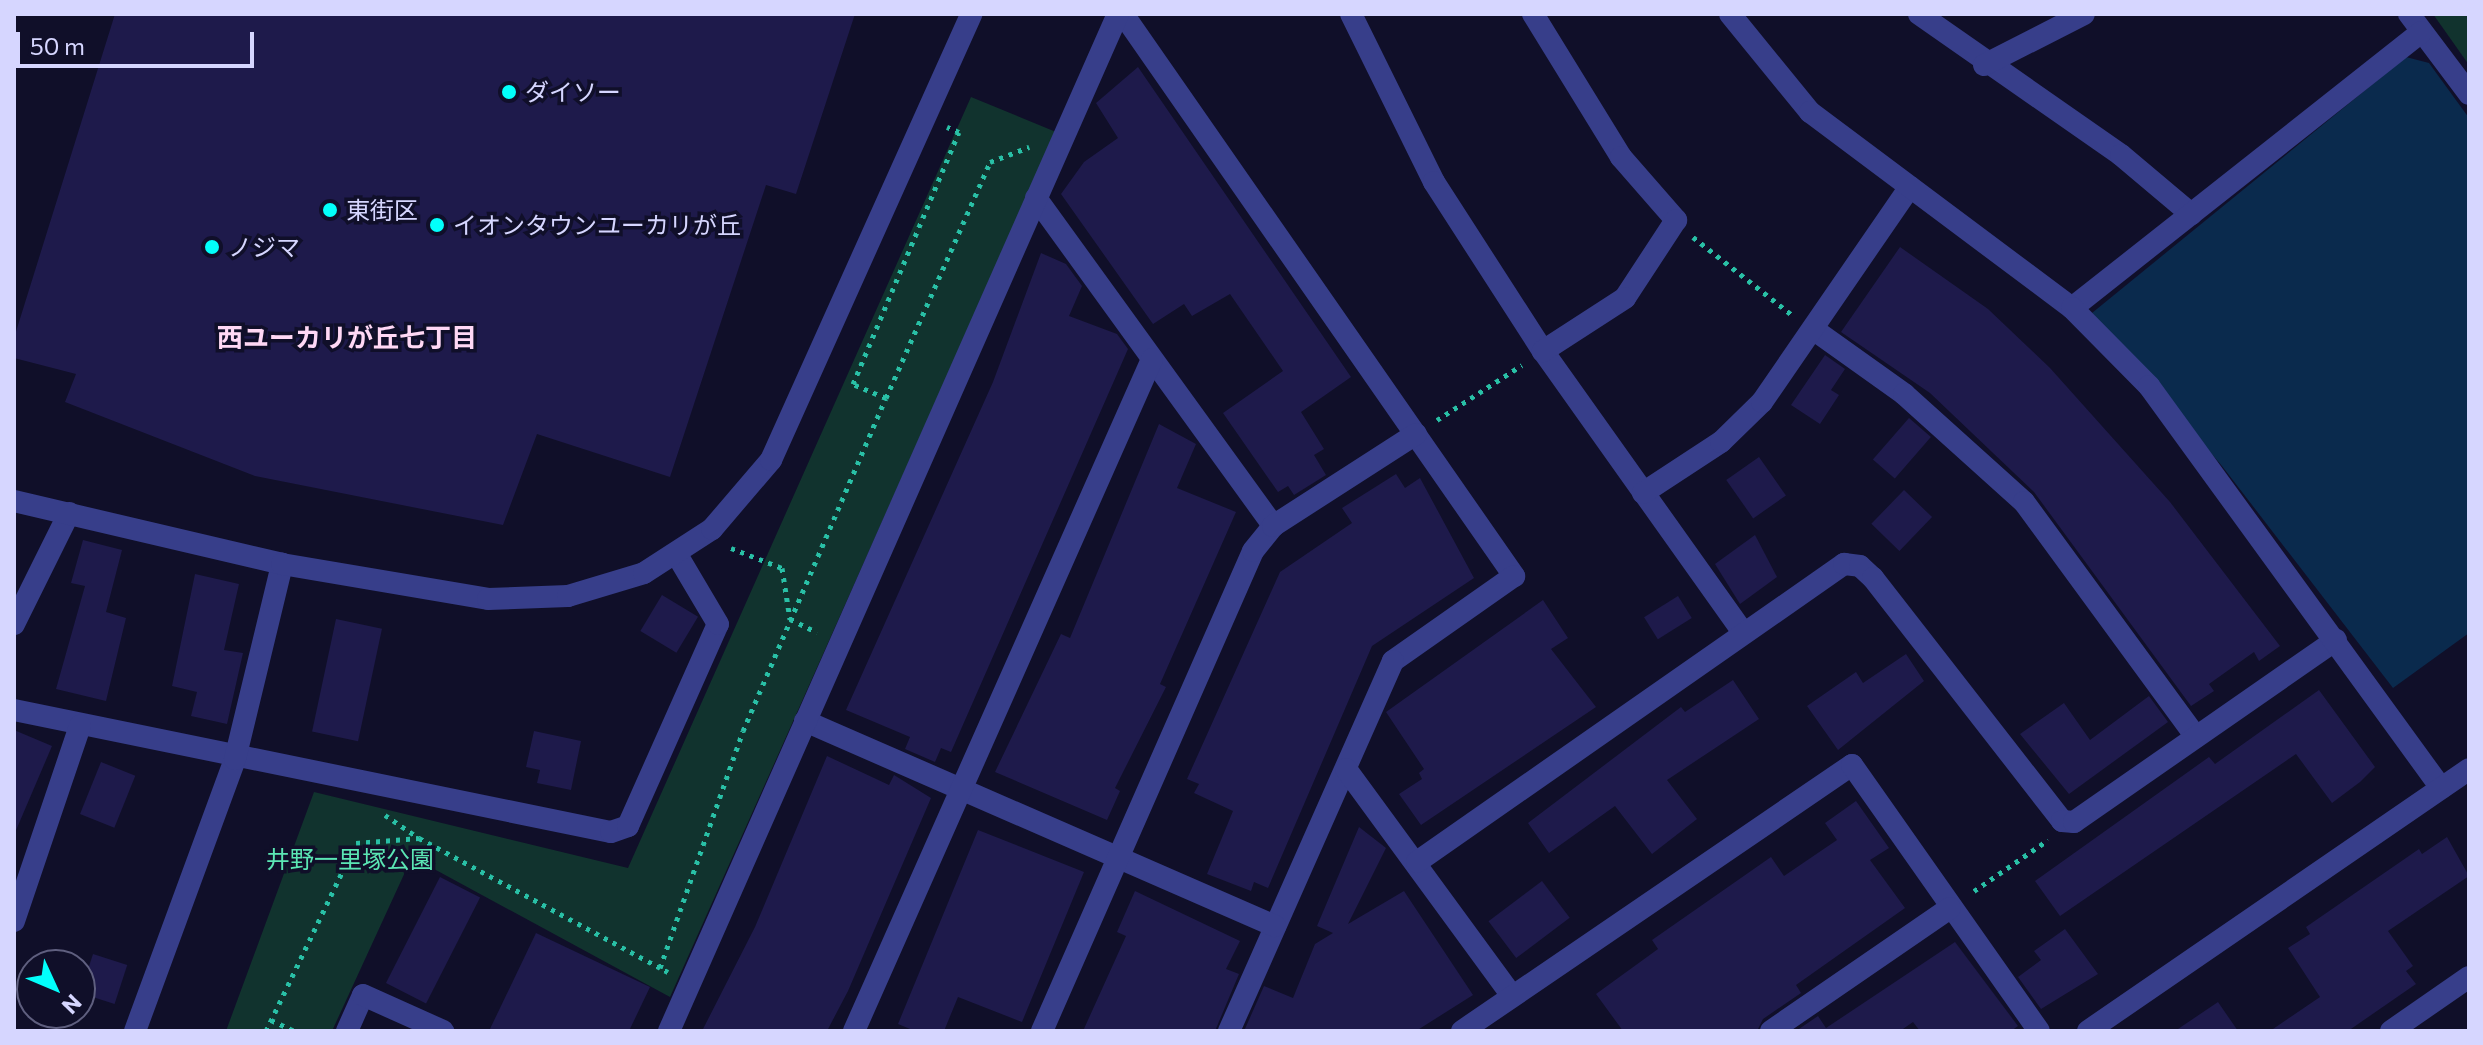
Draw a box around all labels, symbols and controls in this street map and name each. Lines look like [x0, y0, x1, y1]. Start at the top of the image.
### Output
scale bar [20, 16, 258, 66]
text: 50 m [30, 31, 85, 60]
place label: ダイソー [525, 78, 621, 106]
marker: ダイソー [500, 83, 518, 101]
place label: 東街区 [346, 196, 418, 224]
marker: 東街区 [321, 201, 339, 219]
place label: イオンタウンユーカリが丘 [453, 211, 741, 239]
marker: イオンタウンユーカリが丘 [428, 216, 446, 234]
place label: ノジマ [228, 233, 300, 261]
marker: ノジマ [203, 238, 221, 256]
district label: 西ユーカリが丘七丁目 [217, 321, 477, 353]
park label: 井野一里塚公園 [266, 845, 434, 873]
north arrow [16, 949, 96, 1029]
text: N [57, 989, 88, 1020]

